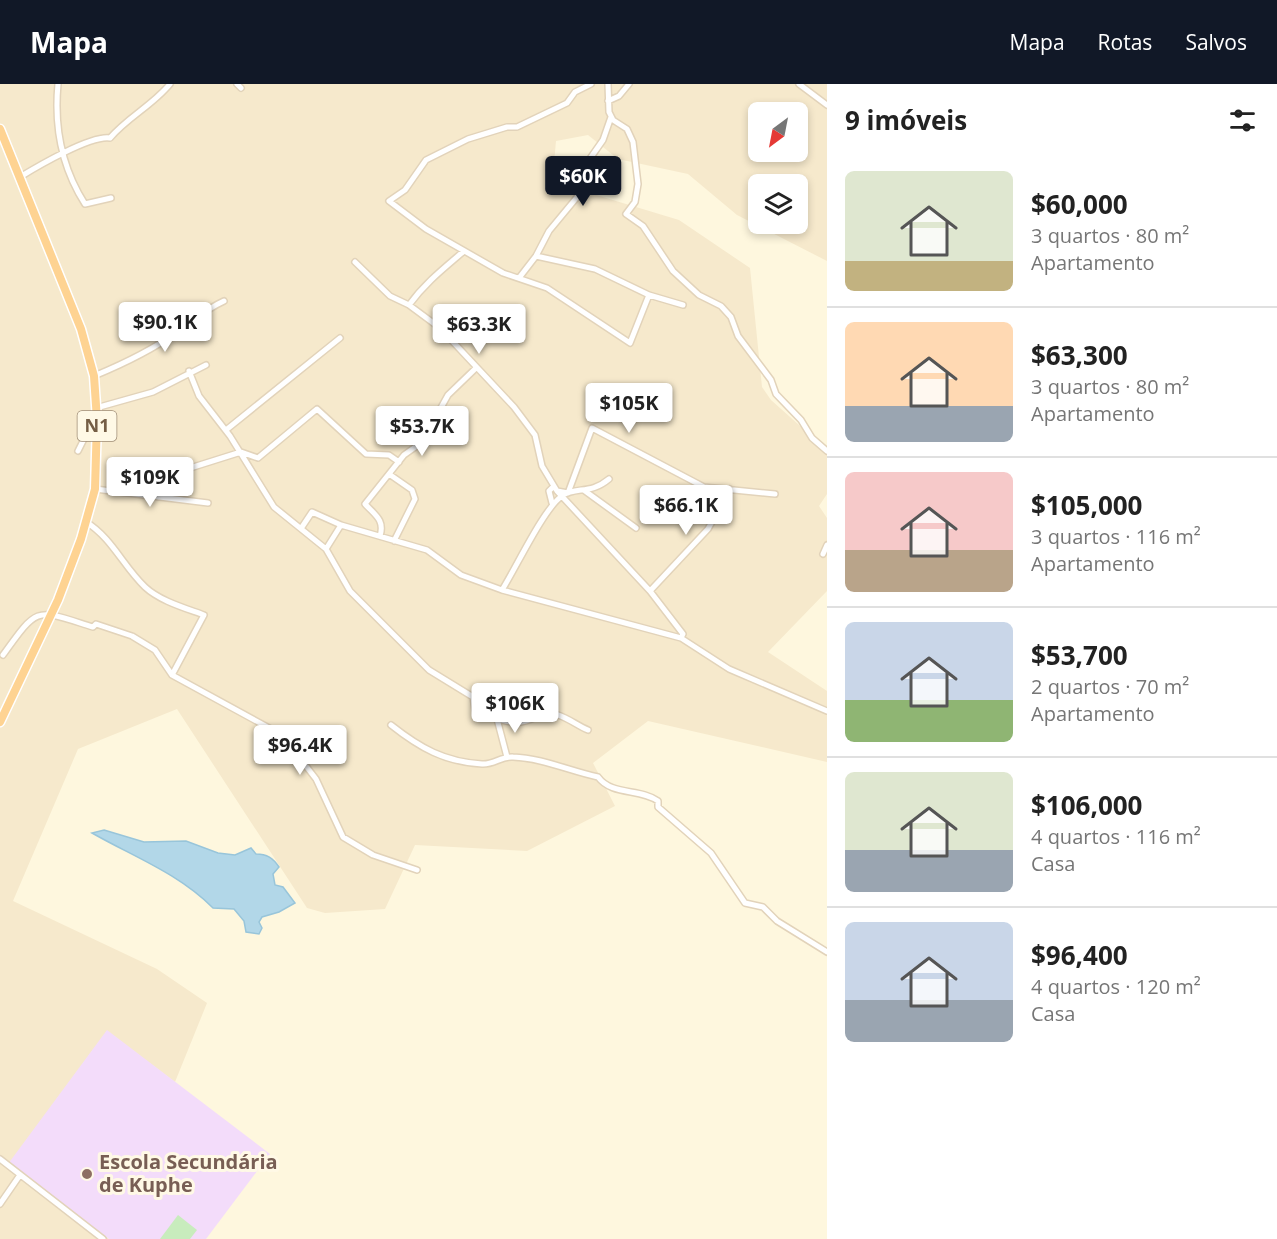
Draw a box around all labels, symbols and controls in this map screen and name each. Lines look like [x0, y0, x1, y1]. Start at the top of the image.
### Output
text: Mapa [30, 23, 108, 61]
text: Mapa [1010, 28, 1065, 56]
text: Rotas [1098, 28, 1152, 56]
text: Salvos [1185, 28, 1247, 56]
north arrow [748, 102, 808, 162]
map controls [748, 102, 808, 234]
text: 9 imóveis [845, 102, 967, 138]
icon: filters [1226, 104, 1259, 137]
pin: $60K [547, 156, 619, 207]
text: $60K [559, 162, 607, 189]
button: layers [748, 174, 808, 234]
text: $60,000 [1031, 186, 1128, 222]
icon: home [893, 195, 965, 267]
text: 3 quartos · 80 m² [1031, 222, 1189, 249]
text: Apartamento [1031, 249, 1155, 276]
pin: $90.1K [116, 302, 214, 353]
pin: $63.3K [430, 304, 528, 355]
text: $90.1K [133, 308, 197, 335]
text: $63.3K [447, 310, 511, 337]
text: $63,300 [1031, 337, 1128, 373]
icon: home [893, 346, 965, 418]
text: 3 quartos · 80 m² [1031, 373, 1189, 400]
pin: $105K [587, 383, 671, 434]
text: $105K [599, 389, 659, 416]
text: Apartamento [1031, 400, 1155, 427]
pin: $53.7K [373, 406, 471, 457]
road number: N1 [78, 411, 116, 441]
text: $53.7K [390, 412, 454, 439]
pin: $109K [108, 457, 192, 508]
text: $109K [120, 463, 180, 490]
pin: $66.1K [637, 485, 735, 536]
text: $105,000 [1031, 487, 1142, 523]
text: $66.1K [654, 491, 718, 518]
icon: home [893, 496, 965, 568]
text: 3 quartos · 116 m² [1031, 523, 1201, 550]
text: Apartamento [1031, 550, 1155, 577]
text: $53,700 [1031, 637, 1128, 673]
icon: home [893, 646, 965, 718]
text: 2 quartos · 70 m² [1031, 673, 1189, 700]
pin: $106K [473, 683, 557, 734]
text: $106K [485, 689, 545, 716]
text: Apartamento [1031, 700, 1155, 727]
pin: $96.4K [251, 725, 349, 776]
text: $96.4K [268, 731, 332, 758]
text: $106,000 [1031, 787, 1142, 823]
icon: home [893, 796, 965, 868]
text: 4 quartos · 116 m² [1031, 823, 1201, 850]
text: Casa [1031, 850, 1075, 877]
text: $96,400 [1031, 937, 1128, 973]
icon: home [893, 946, 965, 1018]
text: 4 quartos · 120 m² [1031, 973, 1201, 1000]
text: Casa [1031, 1000, 1075, 1027]
place label: Escola Secundária de Kuphe [99, 1148, 278, 1198]
marker: Escola Secundária de Kuphe [80, 1167, 94, 1181]

